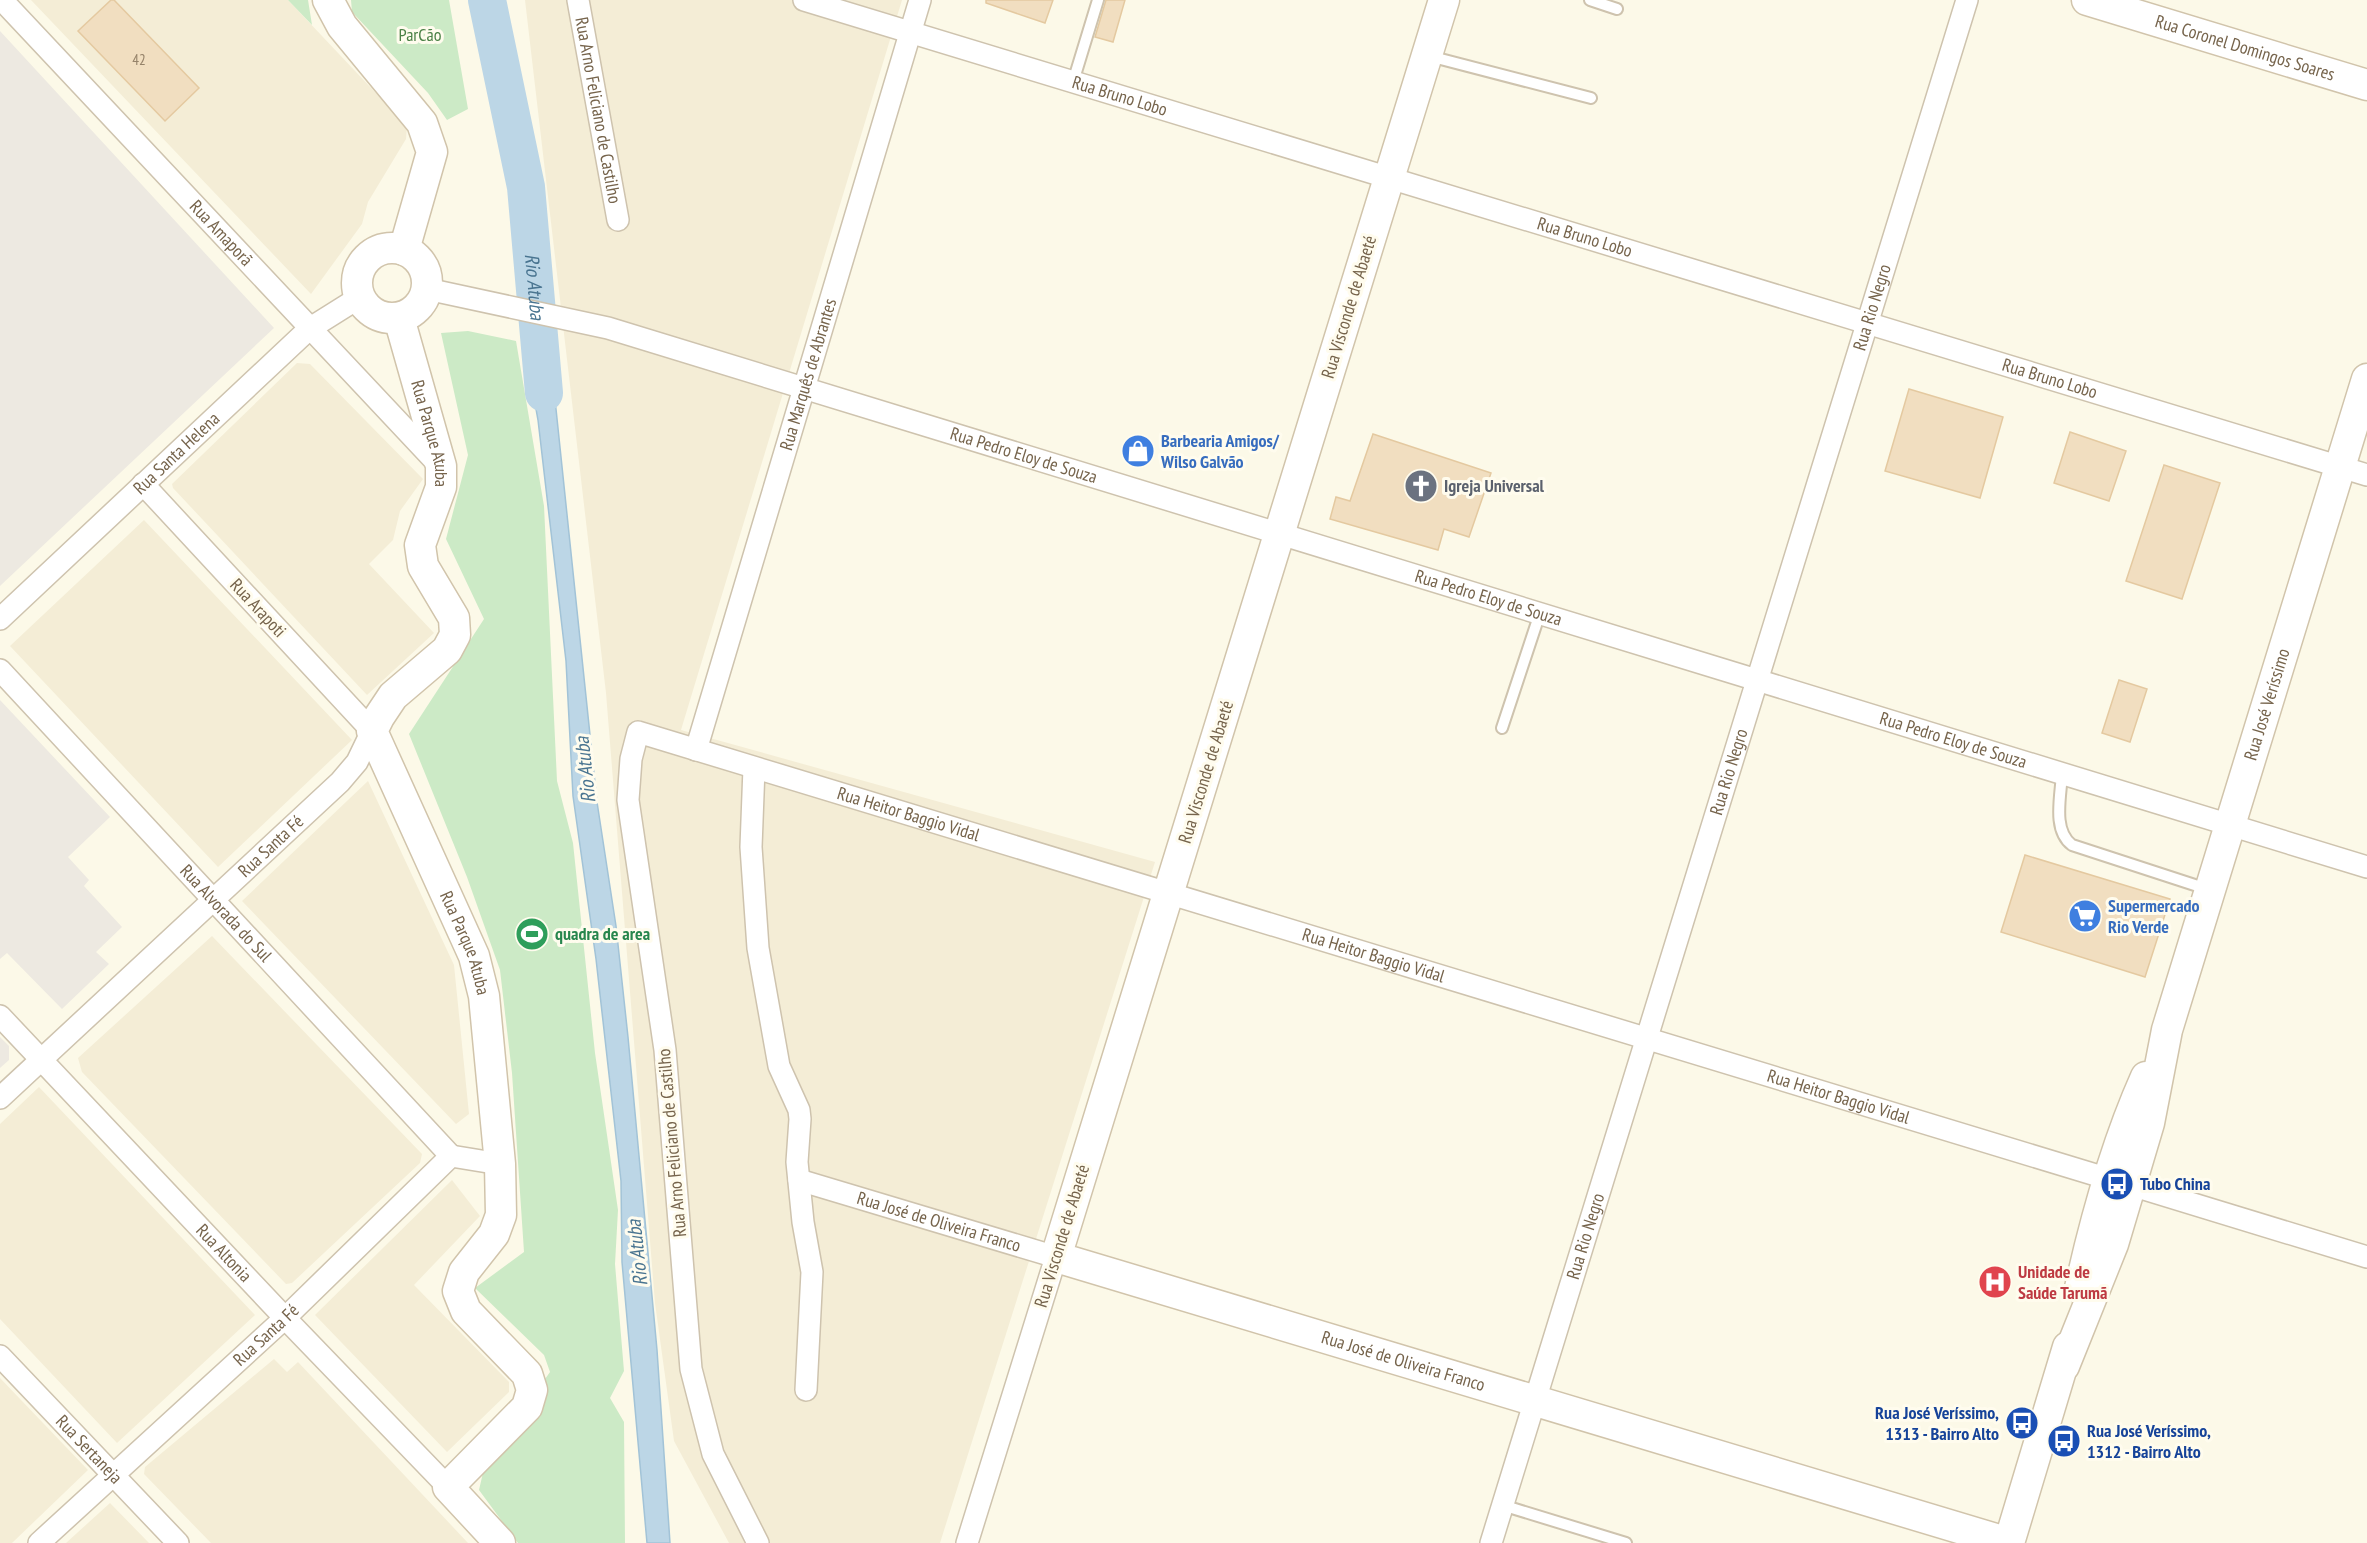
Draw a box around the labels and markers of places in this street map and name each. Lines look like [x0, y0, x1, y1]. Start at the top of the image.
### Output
place label: Barbearia Amigos/ Wilso Galvão [1160, 429, 1280, 473]
shop icon: Barbearia Amigos/ Wilso Galvão [1120, 433, 1156, 469]
church icon: Igreja Universal [1403, 468, 1439, 504]
place label: Igreja Universal [1444, 474, 1545, 497]
place label: Supermercado Rio Verde [2108, 894, 2200, 938]
supermarket icon: Supermercado Rio Verde [2067, 898, 2103, 934]
sports icon: quadra de area [514, 916, 550, 952]
place label: quadra de area [555, 922, 650, 945]
bus stop icon: Tubo China [2099, 1166, 2135, 1202]
place label: Tubo China [2140, 1172, 2210, 1195]
place label: Unidade de Saúde Tarumã [2018, 1260, 2107, 1304]
hospital icon: Unidade de Saúde Tarumã [1977, 1264, 2013, 1300]
place label: Rua José Veríssimo, 1313 - Bairro Alto [1875, 1401, 1999, 1445]
bus stop icon: Rua José Veríssimo, 1313 - Bairro Alto [2004, 1405, 2040, 1441]
place label: Rua José Veríssimo, 1312 - Bairro Alto [2087, 1419, 2211, 1463]
bus stop icon: Rua José Veríssimo, 1312 - Bairro Alto [2046, 1423, 2082, 1459]

